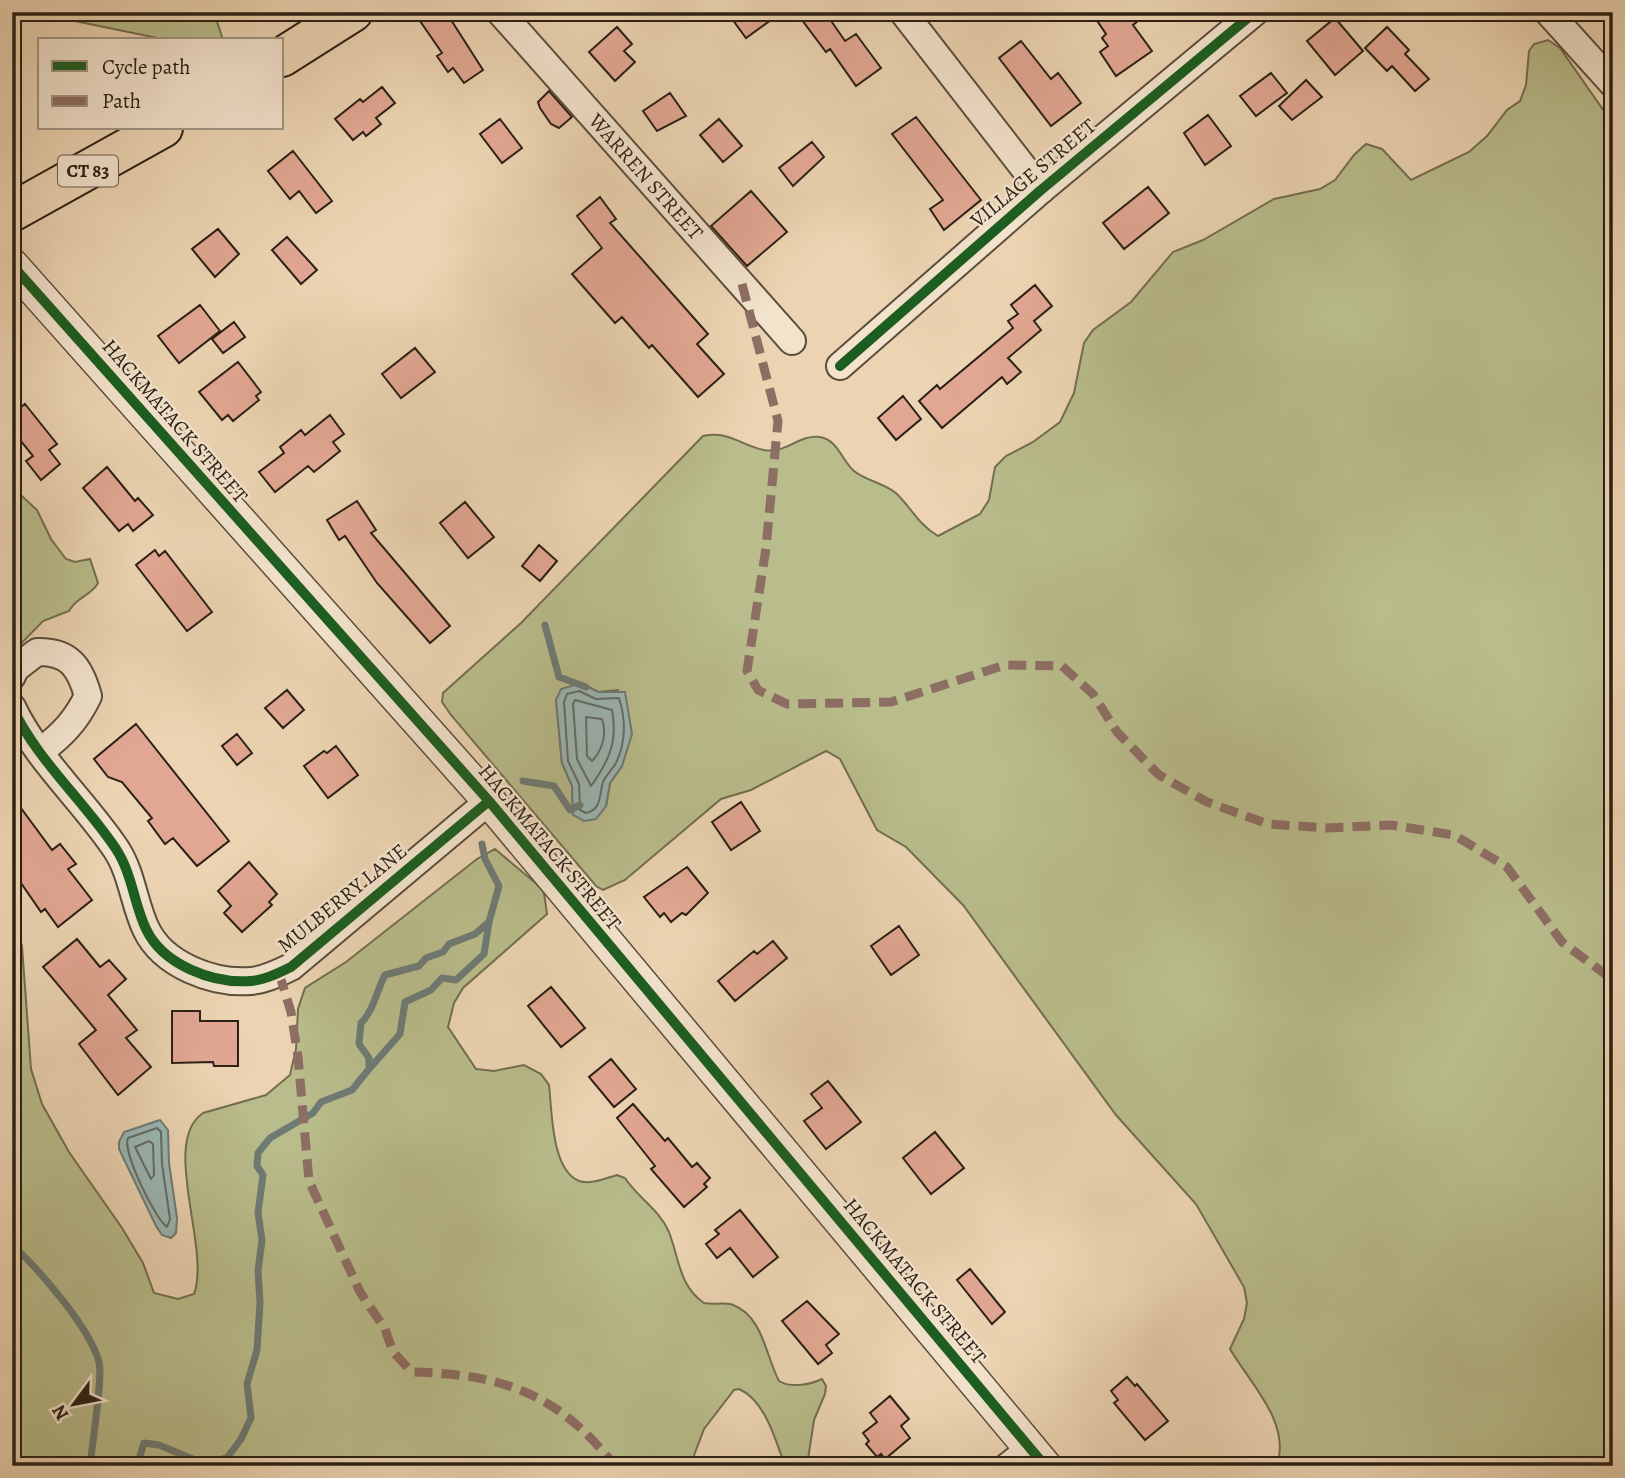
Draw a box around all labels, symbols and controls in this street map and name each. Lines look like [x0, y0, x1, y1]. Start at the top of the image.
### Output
legend [38, 38, 284, 130]
text: Cycle path [102, 53, 191, 81]
text: Path [102, 87, 141, 115]
street label: WARREN STREET [582, 107, 710, 246]
street label: VILLAGE STREET [963, 112, 1102, 235]
road number: CT 83 [58, 155, 118, 186]
street label: HACKMATACK STREET [96, 333, 254, 509]
street label: HACKMATACK STREET [472, 758, 628, 936]
street label: MULBERRY LANE [271, 837, 413, 959]
street label: HACKMATACK STREET [837, 1192, 993, 1370]
north arrow [38, 1370, 108, 1440]
text: N [46, 1400, 75, 1425]

